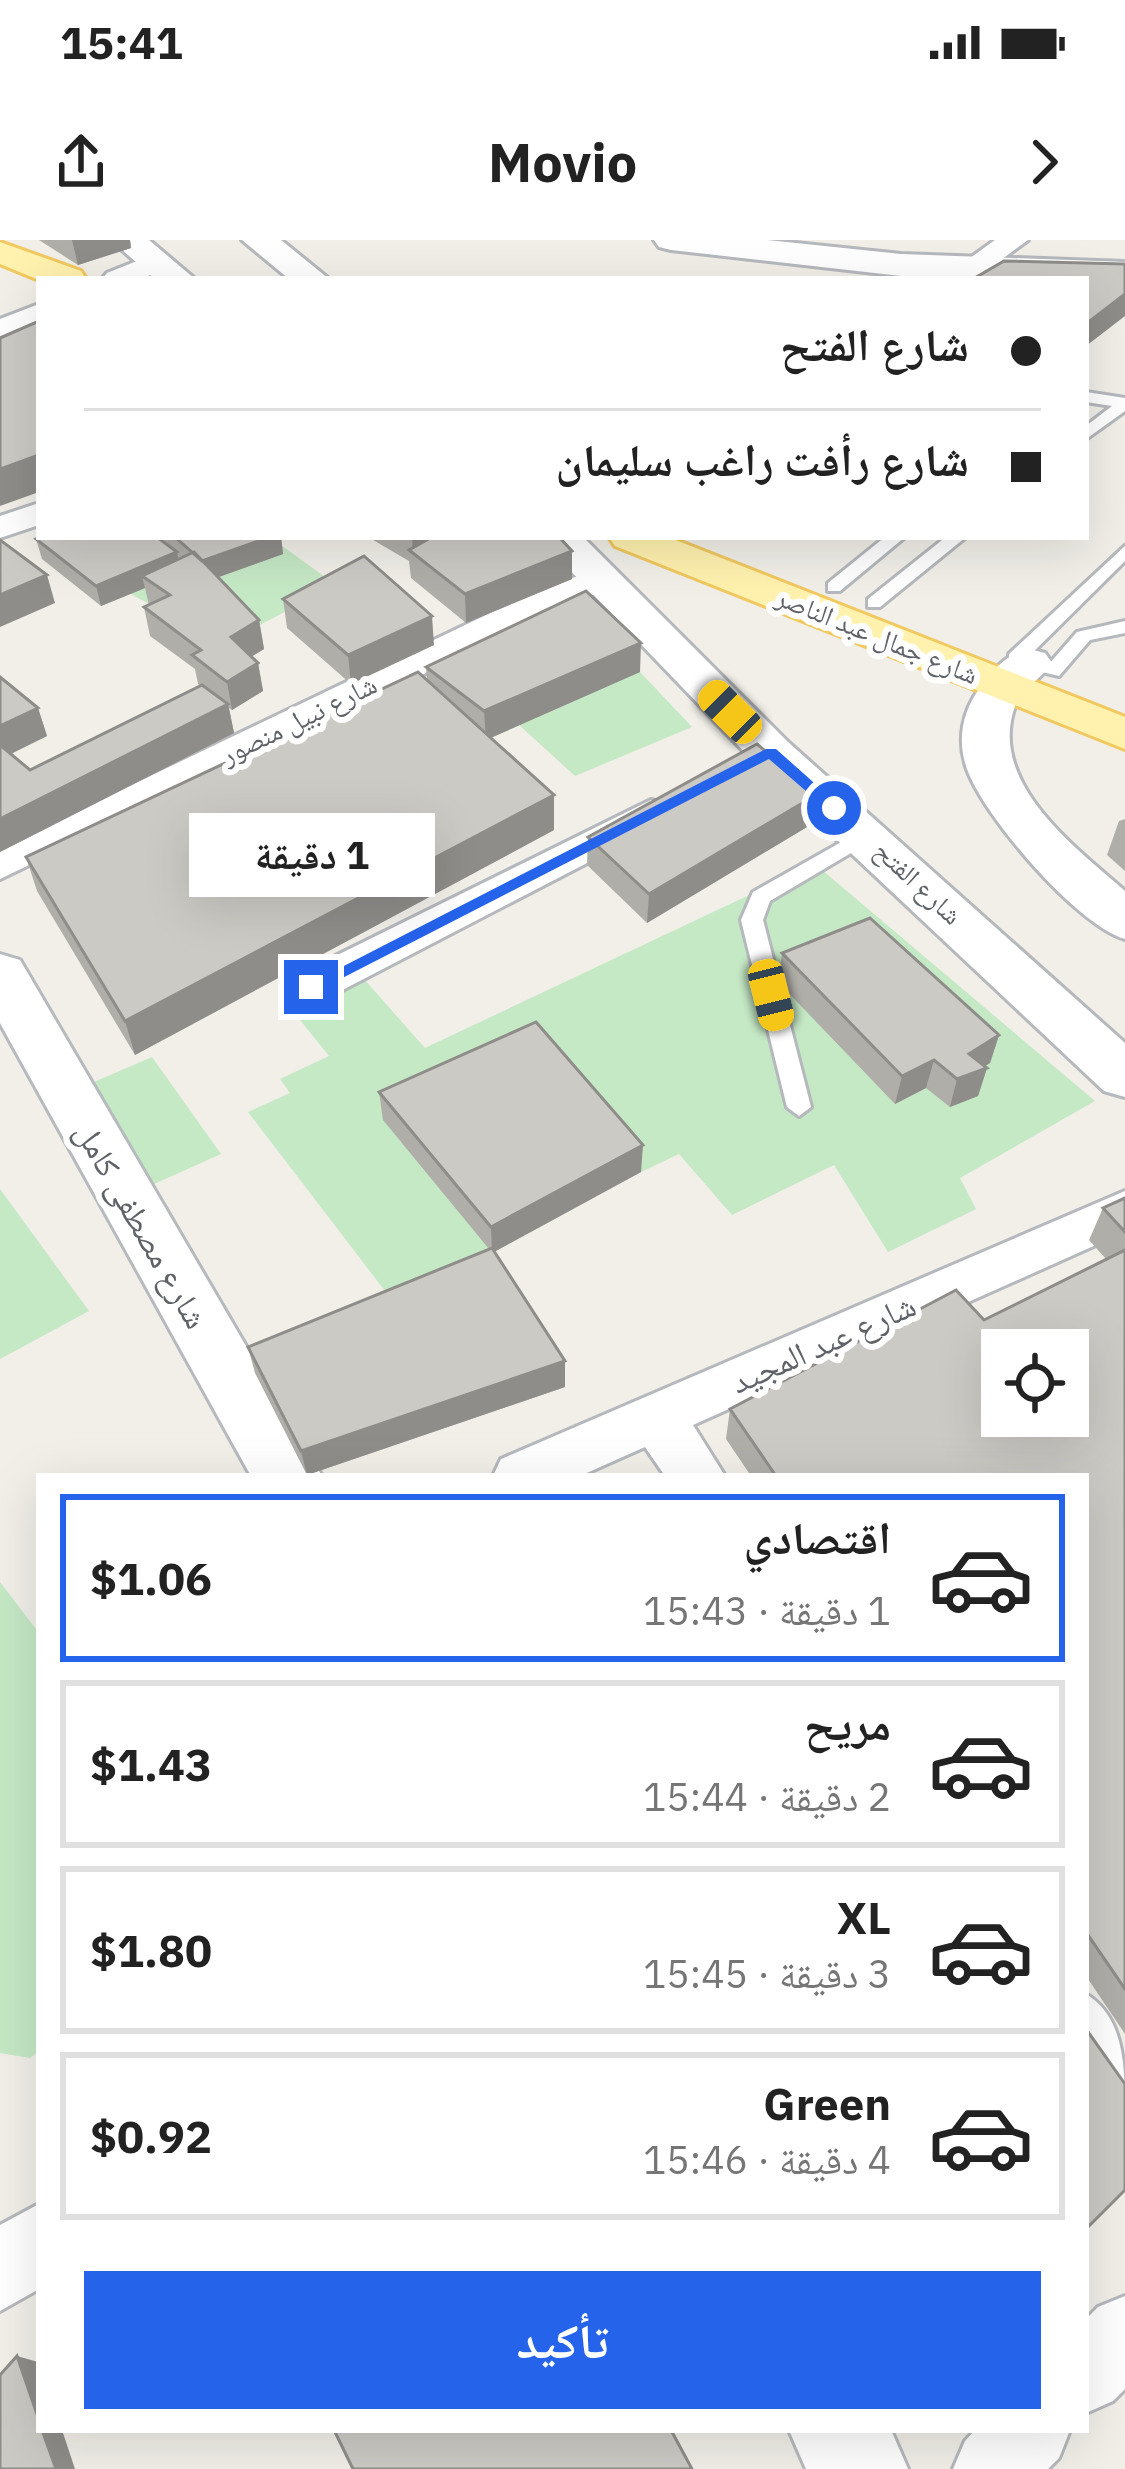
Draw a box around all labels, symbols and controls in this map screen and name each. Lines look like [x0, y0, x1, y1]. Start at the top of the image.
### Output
text: 15:41 [60, 13, 183, 71]
text: Movio [488, 127, 637, 197]
icon: share [48, 129, 114, 195]
icon: forward [1011, 129, 1077, 195]
text: شارع الفتح [780, 315, 969, 373]
text: شارع رأفت راغب سليمان [556, 430, 969, 488]
street label: شارع جمال عبد الناصر [770, 578, 984, 692]
street label: شارع نبيل منصور [214, 666, 383, 773]
car [692, 674, 768, 750]
route start [807, 781, 861, 835]
callout: 1 دقيقة [188, 813, 434, 897]
text: 1 دقيقة [255, 829, 369, 880]
street label: شارع الفتح [867, 832, 970, 932]
car [745, 956, 797, 1034]
route end [284, 960, 338, 1014]
street label: شارع مصطفى كامل [66, 1114, 219, 1336]
street label: شارع عبد المجيد [724, 1283, 922, 1402]
map controls [981, 1329, 1089, 1437]
button: locate [981, 1329, 1089, 1437]
text: اقتصادي [744, 1508, 891, 1566]
icon: car [927, 1524, 1035, 1632]
text: $1.06 [90, 1549, 212, 1607]
text: 1 دقيقة · 15:43 [643, 1585, 891, 1636]
text: مريح [804, 1694, 891, 1752]
icon: car [927, 1710, 1035, 1818]
text: $1.43 [90, 1735, 212, 1793]
text: 2 دقيقة · 15:44 [643, 1771, 891, 1822]
text: XL [837, 1888, 891, 1946]
icon: car [927, 1896, 1035, 2004]
text: $1.80 [90, 1921, 212, 1979]
text: 3 دقيقة · 15:45 [643, 1948, 891, 1999]
text: Green [763, 2074, 891, 2132]
icon: car [927, 2082, 1035, 2190]
text: $0.92 [90, 2107, 212, 2165]
text: 4 دقيقة · 15:46 [643, 2134, 891, 2185]
button: تأكيد [84, 2271, 1041, 2409]

